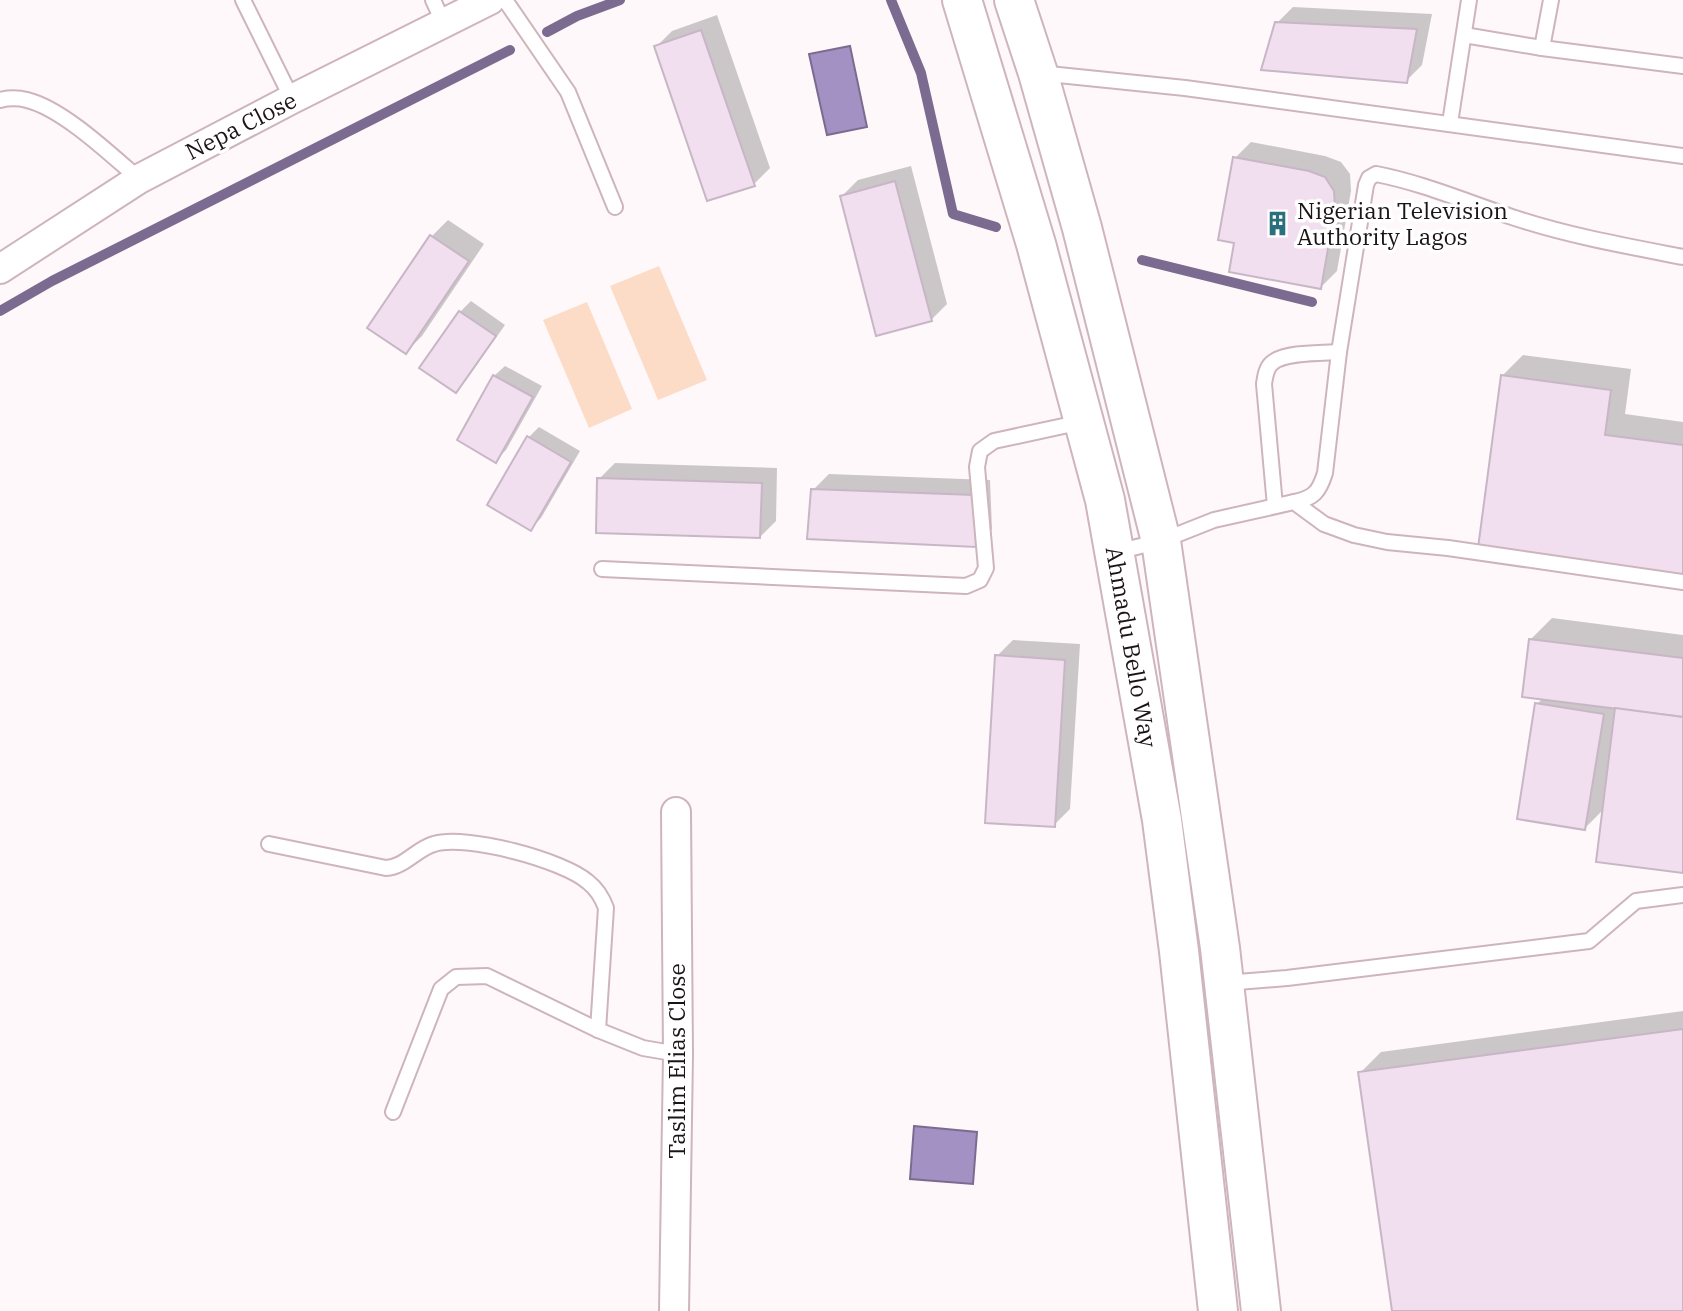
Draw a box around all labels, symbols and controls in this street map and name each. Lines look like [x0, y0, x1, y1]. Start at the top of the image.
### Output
street label: Nepa Close [180, 84, 301, 166]
place label: Nigerian Television Authority Lagos [1297, 195, 1508, 251]
building icon: Nigerian Television Authority Lagos [1263, 210, 1291, 238]
street label: Ahmadu Bello Way [1100, 544, 1165, 750]
street label: Taslim Elias Close [661, 963, 691, 1159]

